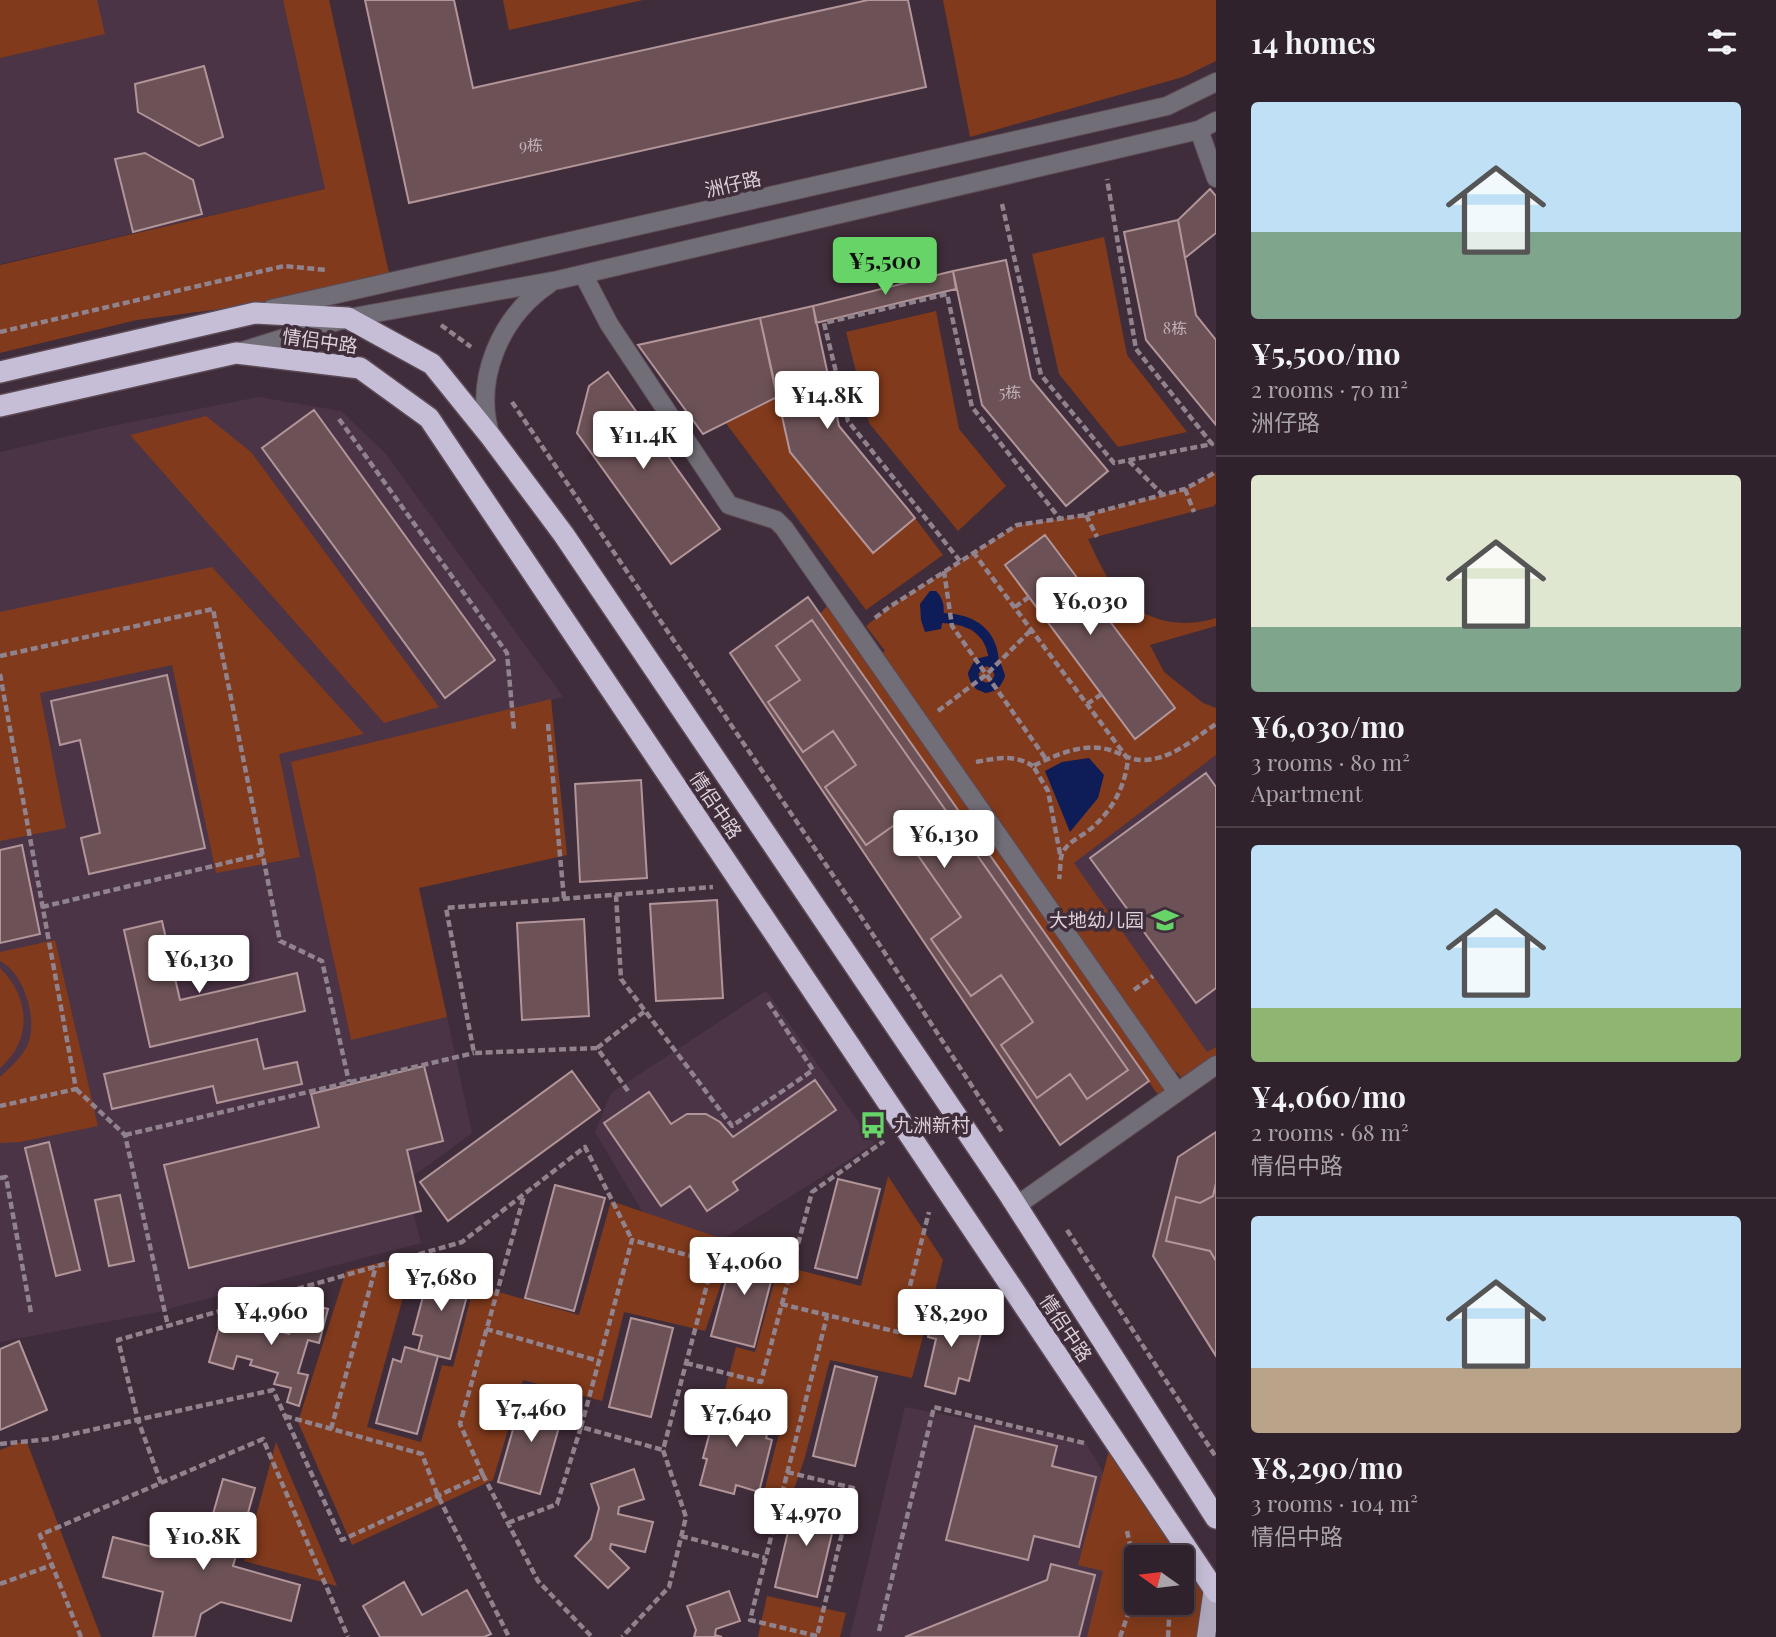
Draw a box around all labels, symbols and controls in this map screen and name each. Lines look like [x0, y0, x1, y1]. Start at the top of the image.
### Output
text: 14 homes [1251, 22, 1376, 62]
icon: filters [1703, 23, 1741, 61]
house number: 9栋 [519, 134, 543, 155]
icon: home [1433, 147, 1559, 273]
street label: 洲仔路 [702, 164, 763, 202]
pin: ¥5,500 [828, 238, 942, 297]
text: ¥5,500 [849, 244, 921, 275]
house number: 8栋 [1163, 317, 1187, 338]
street label: 情侣中路 [281, 322, 360, 358]
text: ¥5,500/mo [1251, 333, 1400, 373]
pin: ¥14.8K [770, 372, 884, 431]
text: 2 rooms · 70 m² [1251, 373, 1408, 404]
text: ¥14.8K [791, 378, 863, 409]
house number: 5栋 [999, 381, 1021, 402]
text: 洲仔路 [1251, 406, 1320, 437]
pin: ¥11.4K [586, 412, 700, 471]
text: ¥11.4K [609, 418, 677, 449]
icon: home [1433, 521, 1559, 647]
pin: ¥6,030 [1033, 578, 1147, 637]
text: ¥6,030 [1052, 584, 1128, 615]
text: ¥6,030/mo [1251, 706, 1405, 746]
text: 3 rooms · 80 m² [1251, 746, 1410, 777]
street label: 情侣中路 [685, 766, 749, 843]
text: Apartment [1251, 777, 1363, 808]
pin: ¥6,130 [887, 810, 1001, 870]
text: ¥6,130 [909, 817, 979, 848]
icon: home [1433, 890, 1559, 1016]
school or university icon: 大地幼儿园 [1150, 905, 1180, 935]
place label: 大地幼儿园 [1049, 906, 1144, 932]
pin: ¥6,130 [142, 936, 256, 995]
text: ¥6,130 [164, 942, 234, 973]
text: ¥4,060/mo [1251, 1076, 1406, 1116]
bus stop icon: 九洲新村 [858, 1110, 888, 1140]
place label: 九洲新村 [894, 1111, 970, 1137]
text: 2 rooms · 68 m² [1251, 1116, 1409, 1147]
text: 情侣中路 [1251, 1149, 1343, 1180]
pin: ¥4,060 [687, 1238, 801, 1297]
text: ¥4,060 [706, 1244, 782, 1275]
pin: ¥7,680 [384, 1254, 498, 1313]
text: ¥7,680 [405, 1260, 477, 1291]
icon: home [1433, 1261, 1559, 1387]
pin: ¥4,960 [214, 1288, 328, 1347]
street label: 情侣中路 [1035, 1289, 1099, 1366]
pin: ¥8,290 [894, 1290, 1008, 1349]
text: ¥4,960 [234, 1294, 308, 1325]
text: ¥8,290 [914, 1296, 988, 1327]
pin: ¥7,460 [474, 1384, 588, 1444]
pin: ¥7,640 [679, 1390, 793, 1449]
text: ¥7,460 [495, 1391, 567, 1422]
text: ¥7,640 [700, 1396, 772, 1427]
text: ¥8,290/mo [1251, 1447, 1403, 1487]
text: 3 rooms · 104 m² [1251, 1487, 1418, 1518]
pin: ¥4,970 [749, 1488, 863, 1548]
text: ¥4,970 [770, 1495, 842, 1526]
pin: ¥10.8K [146, 1512, 260, 1572]
text: ¥10.8K [166, 1519, 240, 1550]
text: 情侣中路 [1251, 1520, 1343, 1551]
north arrow [1124, 1545, 1194, 1615]
map controls [1124, 1545, 1194, 1615]

